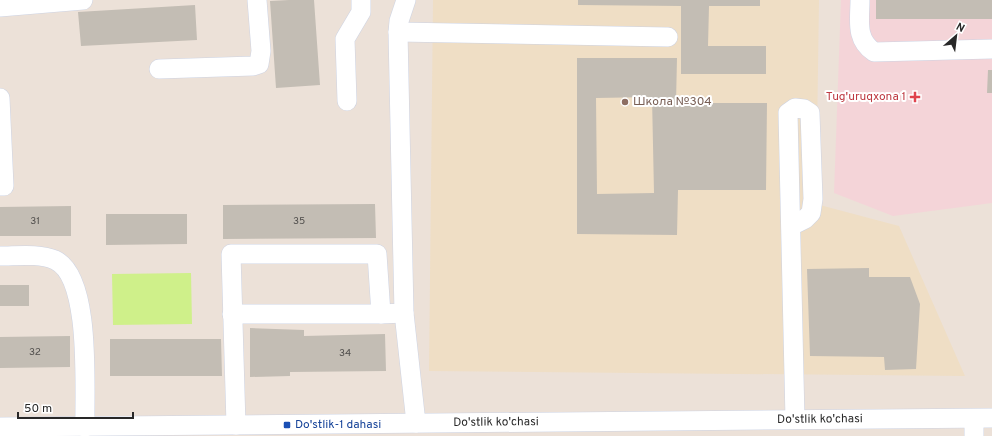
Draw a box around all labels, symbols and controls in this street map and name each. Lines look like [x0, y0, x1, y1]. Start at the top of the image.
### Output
north arrow [936, 16, 976, 56]
text: N [953, 20, 967, 36]
place label: Tug'uruqxona 1 [826, 89, 906, 105]
marker: Tug'uruqxona 1 [909, 91, 921, 103]
place label: Школа №304 [633, 94, 712, 110]
marker: Школа №304 [620, 97, 630, 107]
house number: 31 [30, 215, 40, 228]
house number: 35 [293, 215, 305, 228]
house number: 32 [29, 346, 41, 359]
house number: 34 [339, 347, 351, 360]
scale bar [18, 394, 133, 420]
text: 50 m [24, 401, 52, 417]
street label: Do'stlik ko'chasi [777, 411, 863, 428]
street label: Do'stlik ko'chasi [453, 414, 539, 431]
place label: Do'stlik-1 dahasi [295, 417, 381, 433]
marker: Do'stlik-1 dahasi [282, 420, 292, 430]

